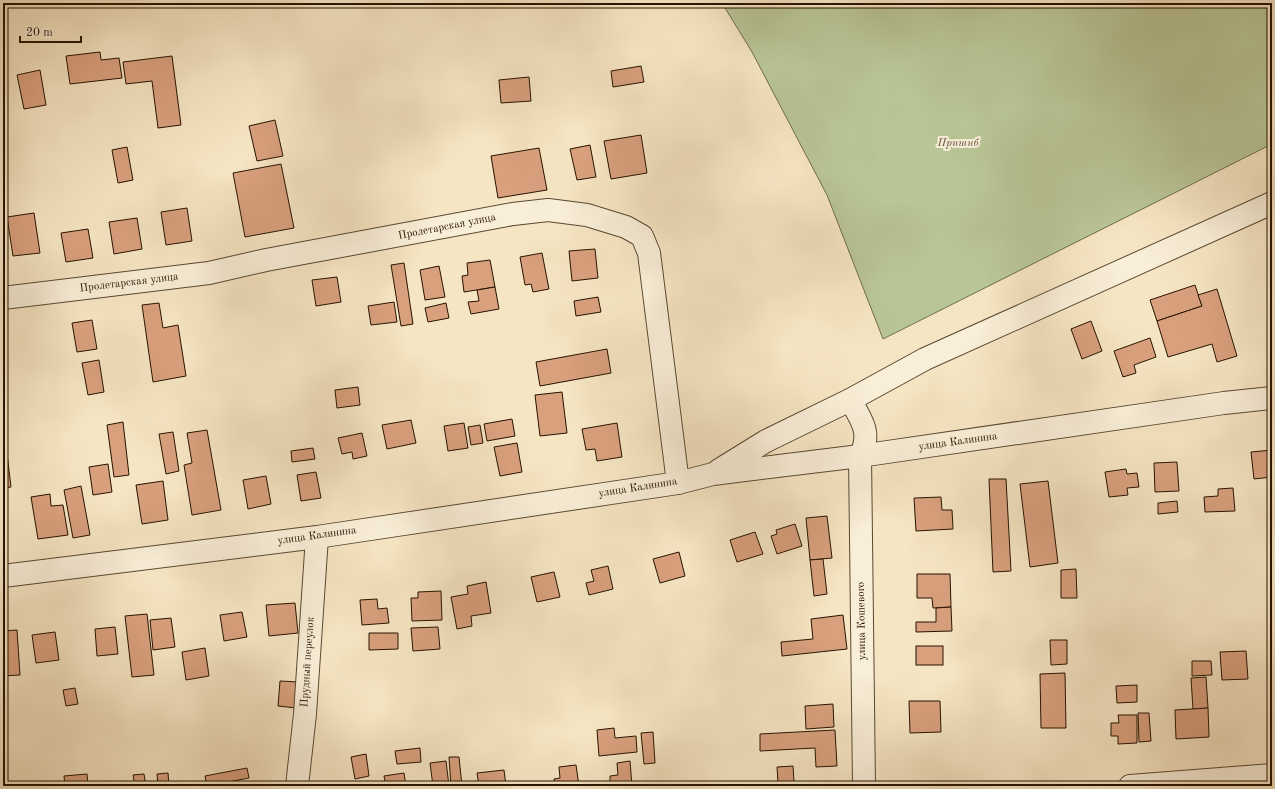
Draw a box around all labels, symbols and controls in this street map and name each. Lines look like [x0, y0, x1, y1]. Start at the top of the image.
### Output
scale bar [20, 18, 81, 44]
text: 20 m [26, 27, 53, 39]
park label: Пришиб [936, 138, 979, 149]
street label: Пролетарская улица [397, 212, 497, 242]
street label: Пролетарская улица [79, 271, 180, 295]
street label: улица Калинина [918, 431, 999, 453]
street label: улица Калинина [598, 476, 679, 500]
street label: улица Калинина [277, 525, 358, 547]
street label: улица Кошевого [856, 582, 868, 660]
street label: Прудный переулок [299, 616, 317, 708]

